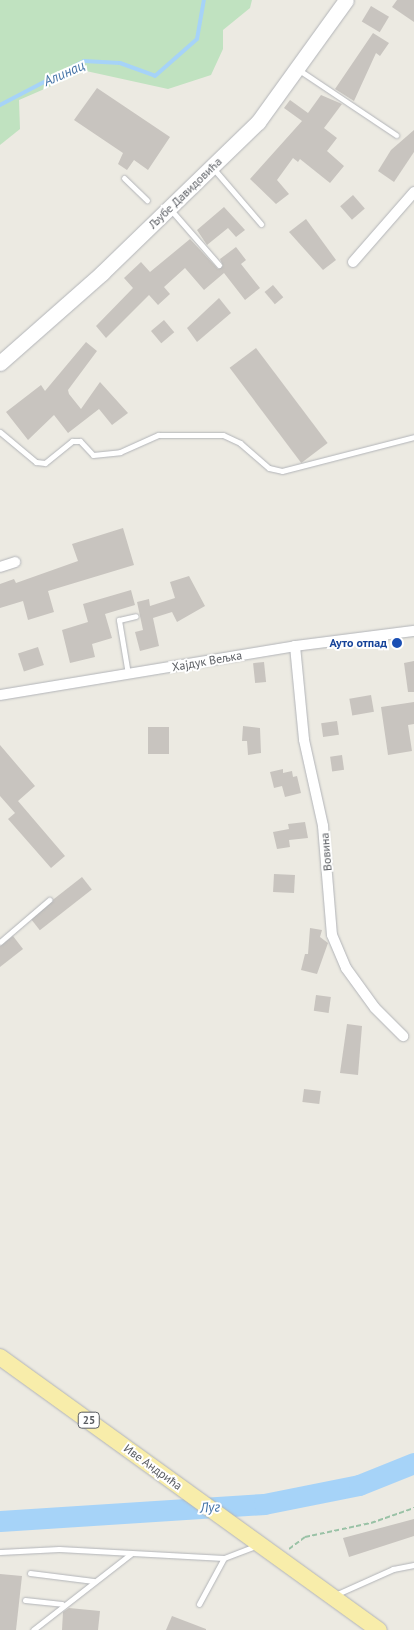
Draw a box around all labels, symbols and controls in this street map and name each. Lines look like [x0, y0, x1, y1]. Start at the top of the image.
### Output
water label: Алинац [41, 57, 87, 89]
street label: Љубе Давидовића [145, 154, 225, 232]
place label: Ауто отпад [329, 636, 387, 650]
marker: Ауто отпад [391, 637, 403, 649]
street label: Хајдук Вељка [171, 648, 243, 674]
street label: Вовина [317, 832, 335, 872]
road number: 25 [78, 1412, 100, 1428]
street label: Иве Андрића [121, 1441, 185, 1493]
water label: Луг [199, 1498, 221, 1516]

